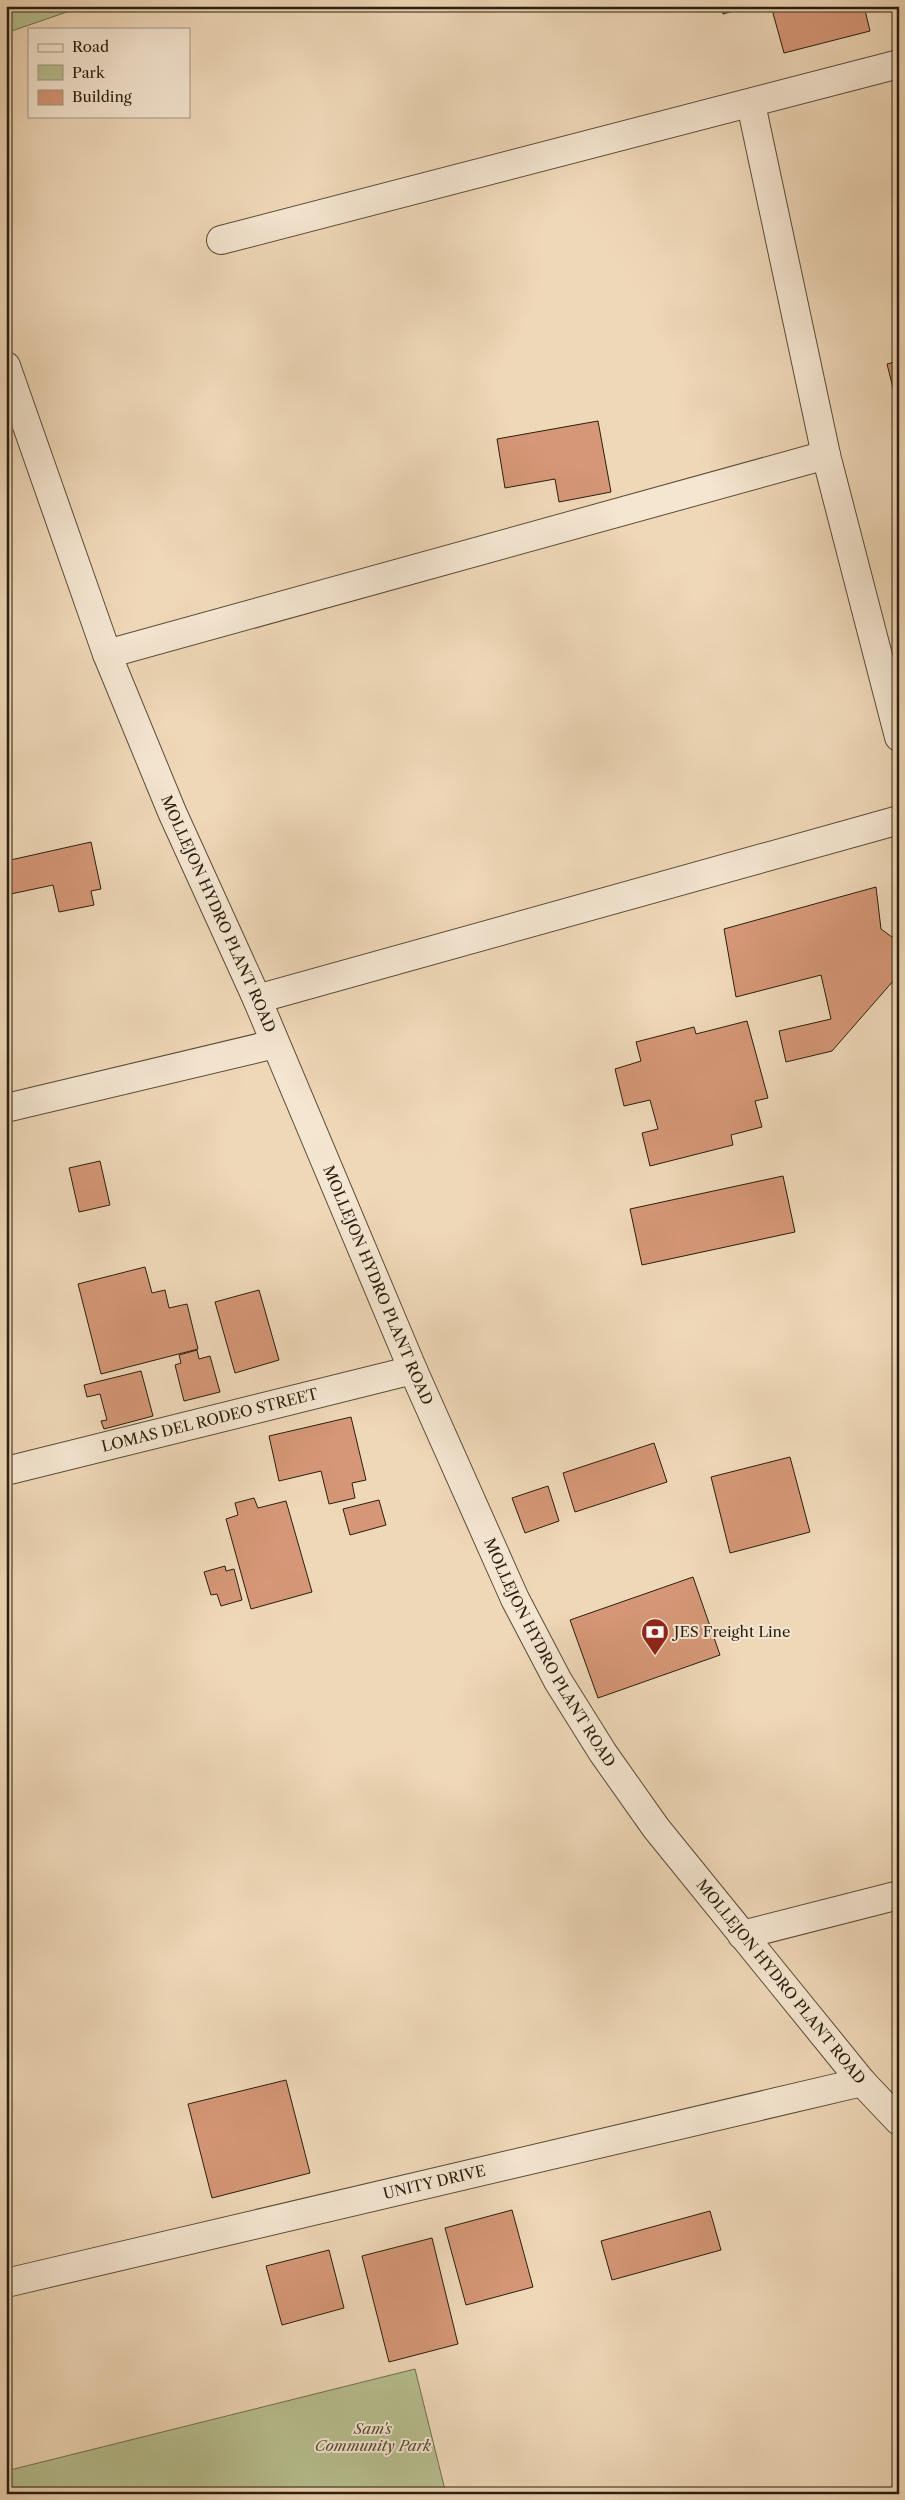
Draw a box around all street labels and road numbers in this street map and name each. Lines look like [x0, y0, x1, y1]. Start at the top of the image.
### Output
street label: MOLLEJON HYDRO PLANT ROAD [157, 792, 280, 1035]
street label: MOLLEJON HYDRO PLANT ROAD [319, 1162, 437, 1408]
street label: LOMAS DEL RODEO STREET [100, 1384, 321, 1456]
street label: MOLLEJON HYDRO PLANT ROAD [480, 1535, 620, 1770]
street label: MOLLEJON HYDRO PLANT ROAD [692, 1875, 870, 2088]
street label: UNITY DRIVE [381, 2161, 487, 2203]

